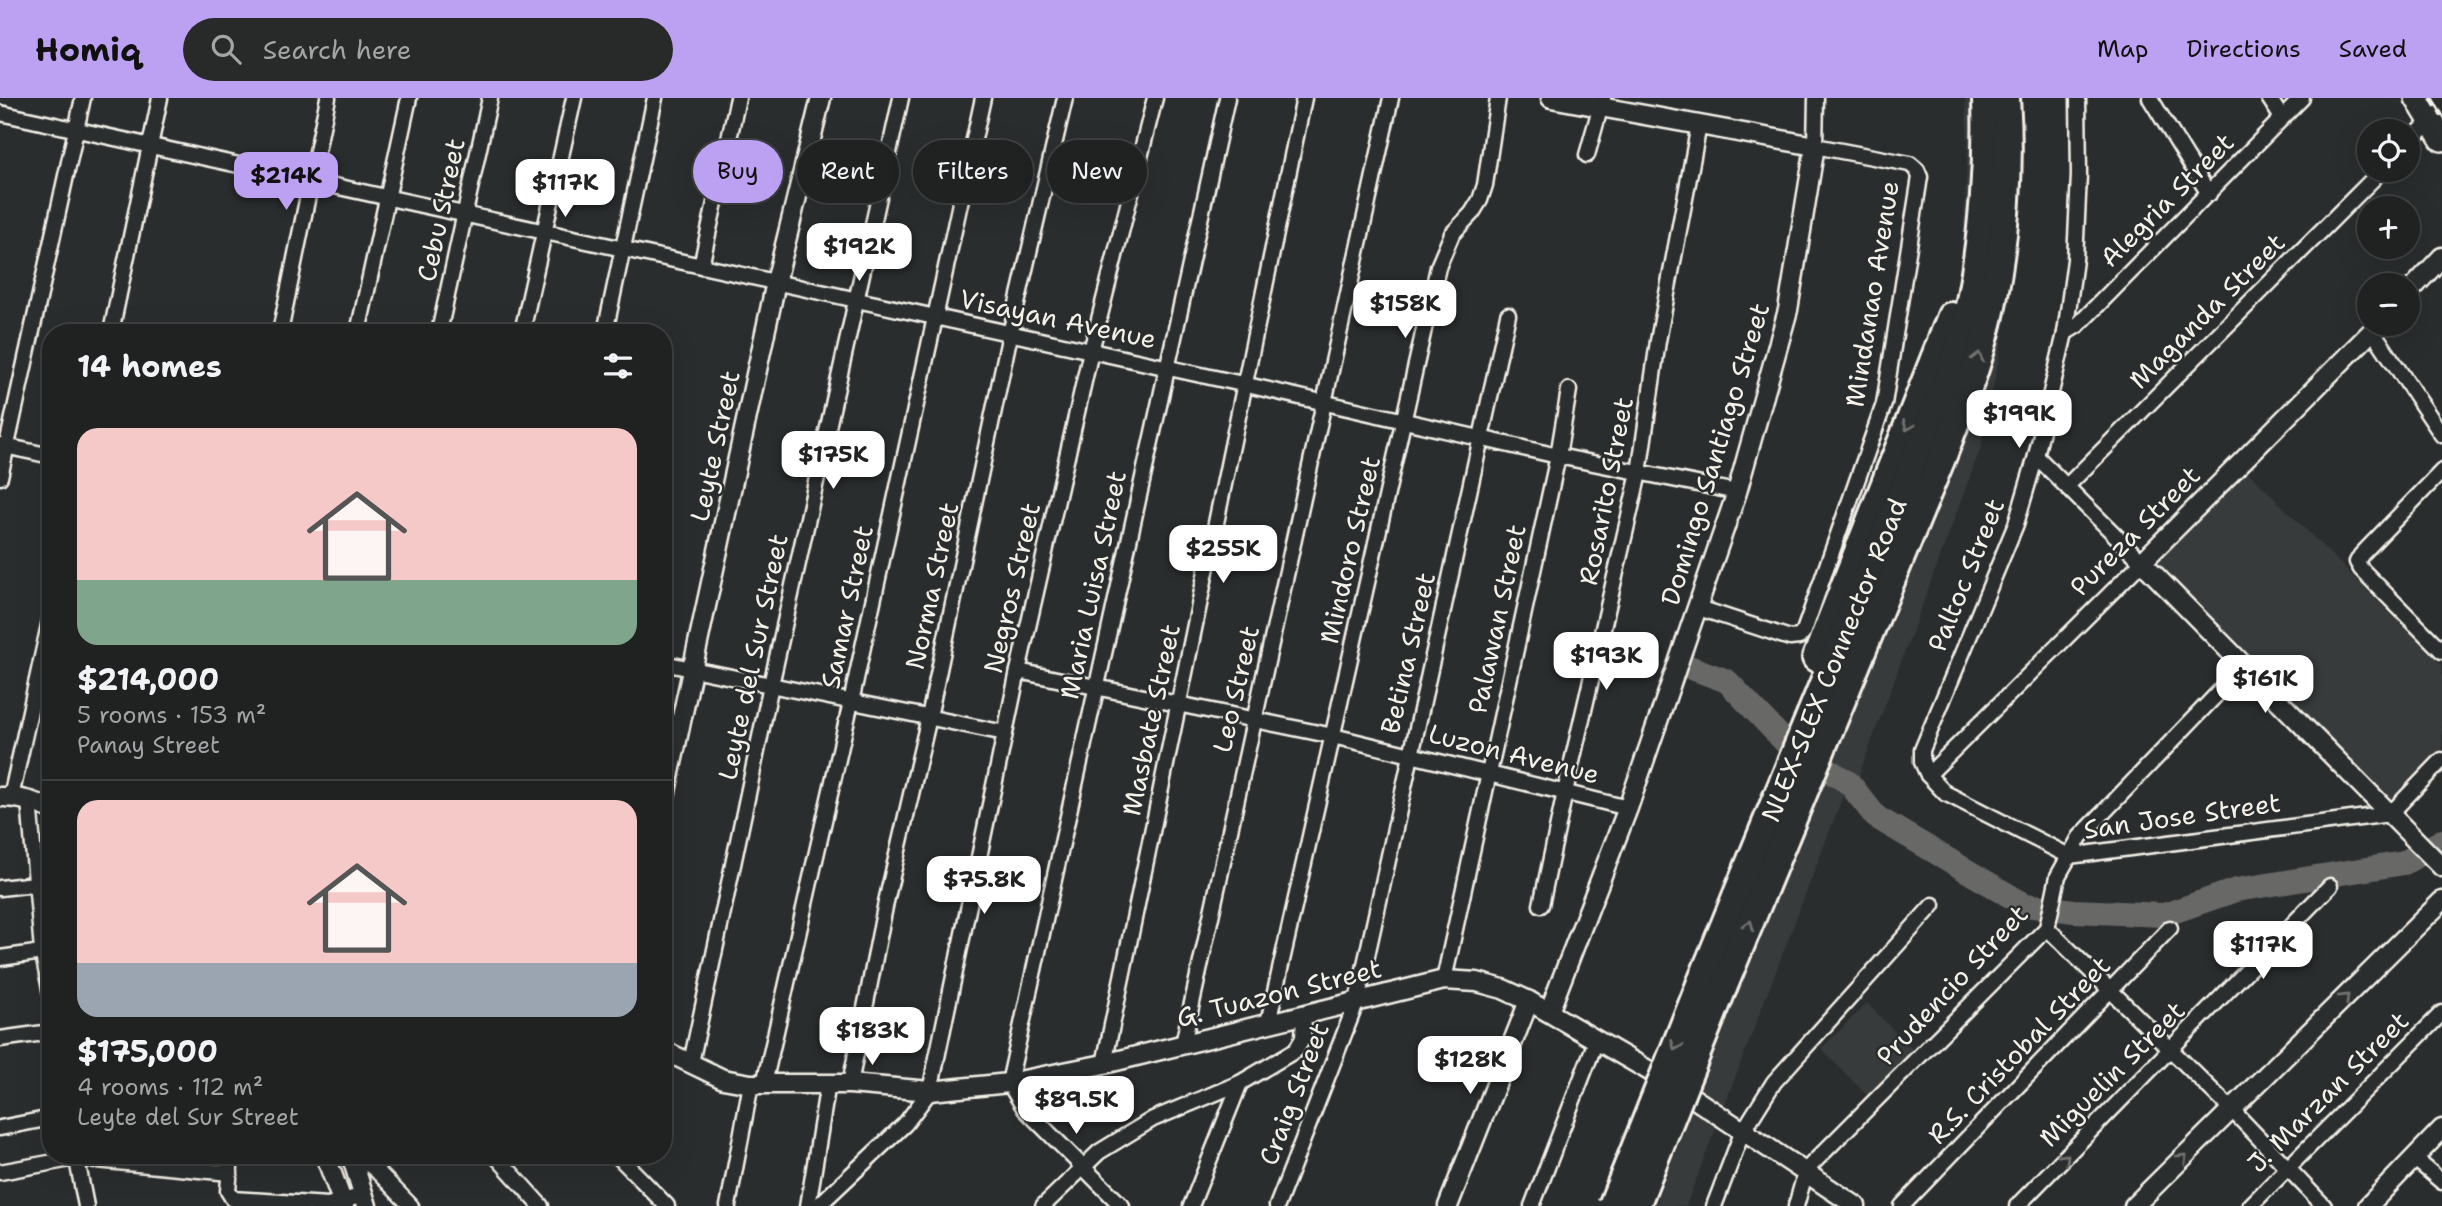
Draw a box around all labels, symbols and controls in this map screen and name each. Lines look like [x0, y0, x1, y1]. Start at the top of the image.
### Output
search box [183, 18, 673, 81]
text: Homiq [35, 27, 141, 72]
icon: search [207, 30, 245, 68]
text: Search here [263, 32, 411, 67]
text: Map [2097, 33, 2148, 65]
text: Directions [2186, 33, 2301, 65]
text: Saved [2339, 33, 2407, 65]
map controls [2357, 119, 2420, 336]
button: locate [2357, 119, 2420, 182]
street label: Alegria Street [2092, 125, 2241, 274]
street label: Cebu Street [408, 135, 473, 285]
chip: Buy [693, 140, 783, 203]
chip: Rent [797, 140, 899, 203]
chip: Filters [913, 140, 1033, 203]
chip: New [1047, 140, 1147, 203]
pin: $214K [237, 152, 335, 212]
pin: $117K [516, 159, 614, 219]
text: $214K [250, 160, 322, 190]
text: $117K [532, 167, 598, 197]
street label: Mindanao Avenue [1836, 178, 1907, 410]
button: + [2357, 196, 2420, 259]
pin: $192K [810, 223, 908, 283]
street label: Maganda Street [2121, 225, 2292, 396]
text: $192K [823, 231, 895, 261]
button: − [2357, 273, 2420, 336]
pin: $158K [1356, 280, 1454, 340]
street label: Visayan Avenue [957, 281, 1160, 356]
text: $158K [1369, 288, 1441, 318]
street label: Domingo Santiago Street [1652, 298, 1777, 609]
text: 14 homes [77, 346, 222, 387]
icon: filters [599, 347, 637, 385]
one-way arrow [1970, 351, 1984, 363]
street label: Leyte Street [681, 367, 748, 525]
pin: $199K [1970, 390, 2068, 450]
street label: Rosarito Street [1570, 394, 1641, 588]
text: $199K [1983, 398, 2055, 428]
one-way arrow [1902, 420, 1916, 432]
pin: $175K [784, 432, 882, 491]
text: $175K [798, 439, 868, 469]
street label: Mindoro Street [1311, 453, 1388, 647]
street label: Pureza Street [2062, 458, 2207, 603]
street label: Maria Luisa Street [1051, 467, 1134, 702]
icon: home [294, 473, 420, 599]
street label: NLEX-SLEX Connector Road [1752, 493, 1915, 827]
street label: Paltoc Street [1919, 493, 2012, 656]
street label: Norma Street [897, 499, 966, 673]
street label: Negros Street [975, 499, 1048, 677]
street label: Palawan Street [1459, 521, 1534, 717]
street label: Samar Street [812, 522, 881, 692]
pin: $255K [1174, 526, 1272, 585]
street label: Leyte del Sur Street [709, 531, 796, 783]
text: $255K [1185, 533, 1261, 563]
street label: Betina Street [1372, 569, 1443, 737]
street label: Masbate Street [1113, 621, 1188, 819]
street label: Leo Street [1204, 622, 1267, 756]
pin: $193K [1557, 632, 1655, 692]
text: $193K [1570, 640, 1642, 670]
pin: $161K [2216, 656, 2314, 715]
text: $214,000 [77, 659, 219, 700]
text: $161K [2232, 663, 2298, 693]
text: 5 rooms · 153 m² [77, 700, 266, 730]
street label: Luzon Avenue [1425, 715, 1603, 792]
text: Panay Street [77, 730, 220, 760]
street label: San Jose Street [2081, 784, 2283, 847]
icon: home [294, 845, 420, 971]
pin: $75.8K [927, 856, 1041, 916]
text: $75.8K [943, 864, 1025, 894]
street label: Prudencio Street [1868, 897, 2035, 1073]
one-way arrow [1741, 919, 1755, 931]
pin: $117K [2214, 922, 2312, 981]
text: $117K [2230, 929, 2296, 959]
street label: R.S. Cristobal Street [1920, 948, 2118, 1151]
street label: G. Tuazon Street [1173, 950, 1385, 1035]
street label: Miguelin Street [2031, 993, 2192, 1154]
one-way arrow [2337, 994, 2350, 1007]
street label: J. Marzan Street [2239, 1003, 2416, 1180]
pin: $183K [823, 1007, 921, 1067]
text: $183K [836, 1015, 908, 1045]
street label: Craig Street [1250, 1018, 1337, 1170]
text: $175,000 [77, 1031, 218, 1072]
pin: $128K [1421, 1037, 1519, 1096]
one-way arrow [1670, 1039, 1684, 1051]
text: $128K [1434, 1044, 1506, 1074]
text: 4 rooms · 112 m² [77, 1072, 263, 1102]
pin: $89.5K [1019, 1076, 1133, 1136]
text: $89.5K [1034, 1084, 1118, 1114]
text: Leyte del Sur Street [77, 1102, 299, 1132]
one-way arrow [2056, 1153, 2069, 1166]
one-way arrow [2175, 1154, 2188, 1167]

